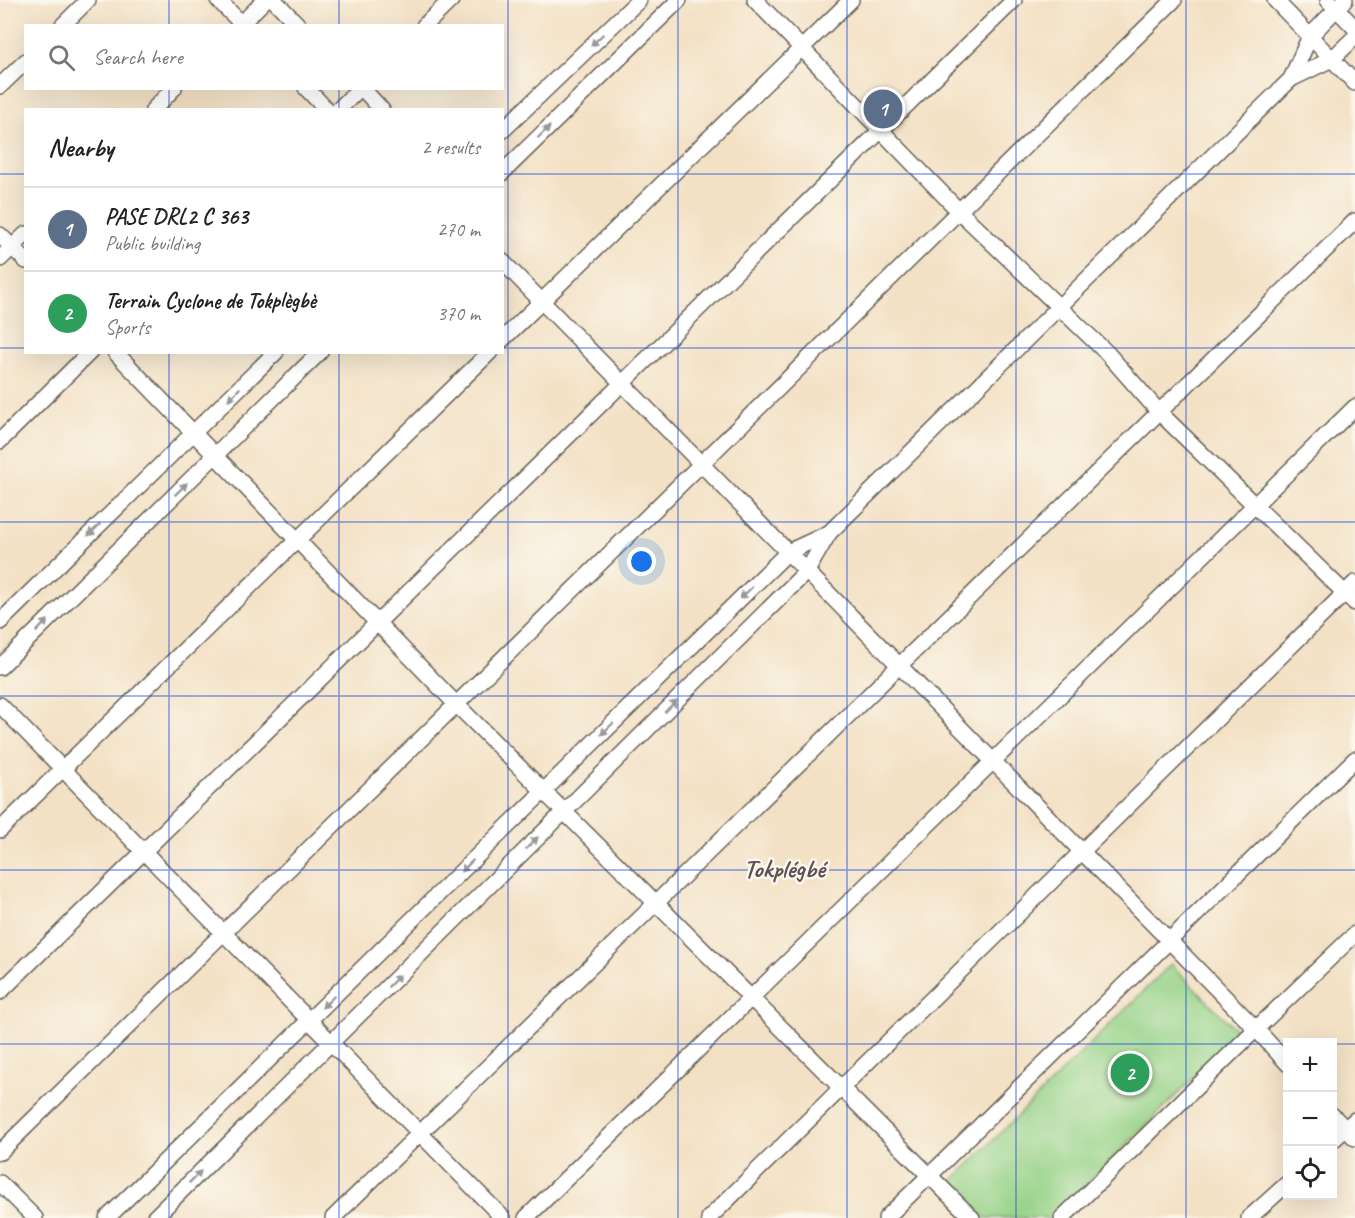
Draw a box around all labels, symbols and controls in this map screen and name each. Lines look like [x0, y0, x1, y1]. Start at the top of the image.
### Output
search box [24, 24, 504, 90]
one-way arrow [590, 33, 604, 47]
icon: search [45, 41, 78, 74]
text: Search here [93, 43, 183, 71]
pin: 1 [864, 86, 902, 132]
one-way arrow [537, 126, 551, 140]
text: Nearby [48, 131, 113, 164]
text: 2 results [421, 135, 480, 160]
text: PASE DRL2 C 363 [105, 203, 248, 231]
text: 1 [63, 217, 72, 242]
text: 270 m [437, 217, 480, 242]
text: Public building [105, 231, 200, 256]
text: Terrain Cyclone de Tokplègbè [105, 287, 316, 315]
text: 2 [63, 301, 72, 326]
text: 370 m [437, 301, 480, 326]
text: Sports [105, 315, 150, 340]
one-way arrow [227, 386, 241, 400]
one-way arrow [173, 483, 187, 497]
one-way arrow [88, 522, 102, 536]
your location [627, 547, 656, 576]
one-way arrow [739, 586, 754, 600]
one-way arrow [34, 619, 49, 633]
one-way arrow [663, 700, 677, 714]
one-way arrow [600, 722, 614, 736]
one-way arrow [525, 837, 539, 851]
district label: Tokplégbé [743, 852, 829, 885]
one-way arrow [461, 858, 475, 872]
one-way arrow [386, 974, 400, 988]
one-way arrow [321, 995, 336, 1009]
map controls [1283, 1038, 1337, 1200]
button: + [1283, 1038, 1337, 1092]
pin: 2 [1110, 1050, 1150, 1096]
button: − [1283, 1092, 1337, 1146]
button: locate [1283, 1146, 1337, 1200]
one-way arrow [188, 1170, 202, 1184]

